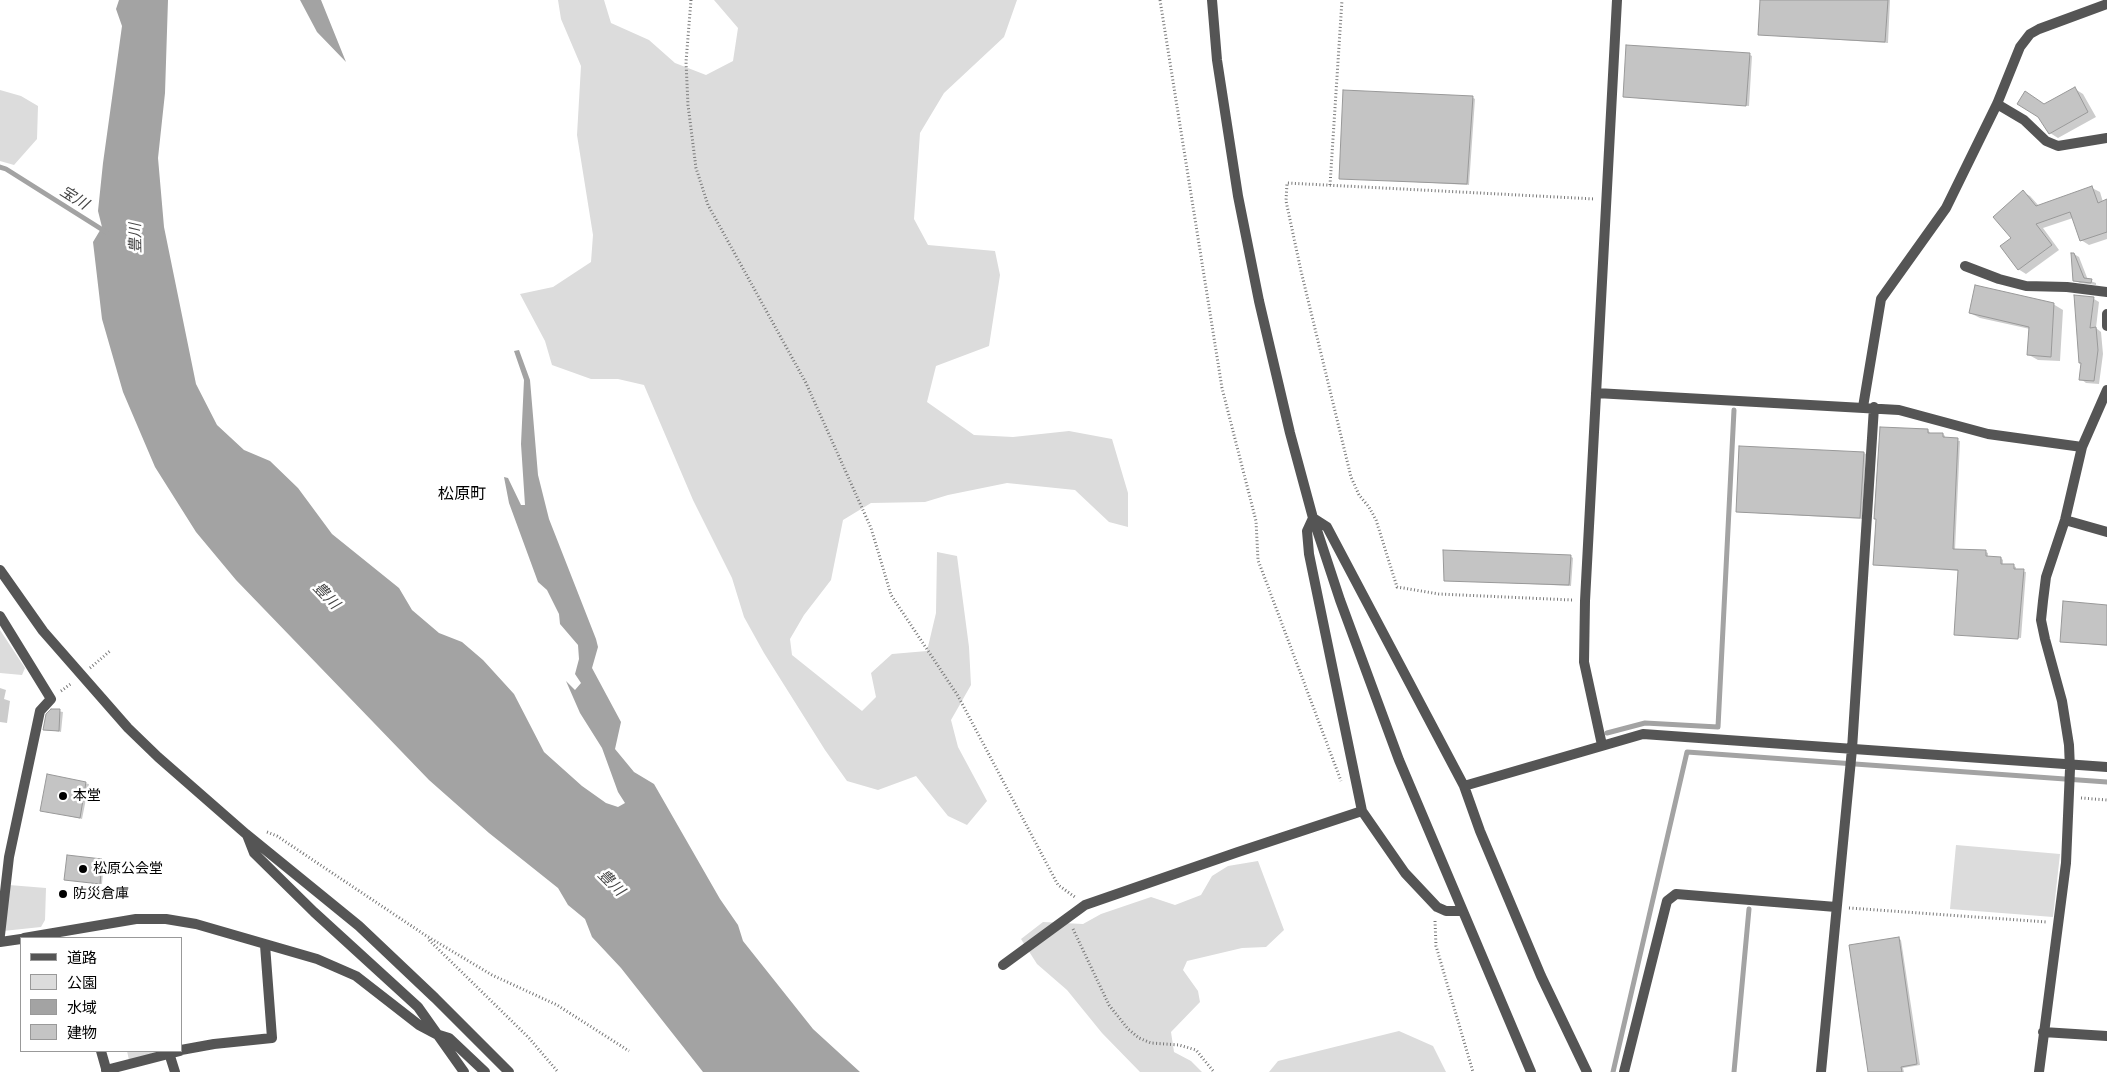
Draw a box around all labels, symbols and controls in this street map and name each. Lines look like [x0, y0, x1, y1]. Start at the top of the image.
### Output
water label: 宝川 [57, 182, 91, 214]
water label: 豊川 [127, 223, 145, 253]
district label: 松原町 [438, 484, 486, 504]
water label: 豊川 [309, 579, 343, 613]
place label: 本堂 [73, 788, 101, 804]
marker: 本堂 [57, 790, 69, 802]
place label: 松原公会堂 [93, 861, 163, 877]
marker: 松原公会堂 [77, 863, 89, 875]
water label: 豊川 [594, 866, 628, 900]
place label: 防災倉庫 [73, 886, 129, 902]
marker: 防災倉庫 [57, 888, 69, 900]
legend [20, 937, 182, 1052]
text: 道路 [67, 948, 97, 967]
text: 公園 [67, 973, 97, 992]
text: 水域 [67, 998, 97, 1017]
text: 建物 [67, 1023, 97, 1042]

